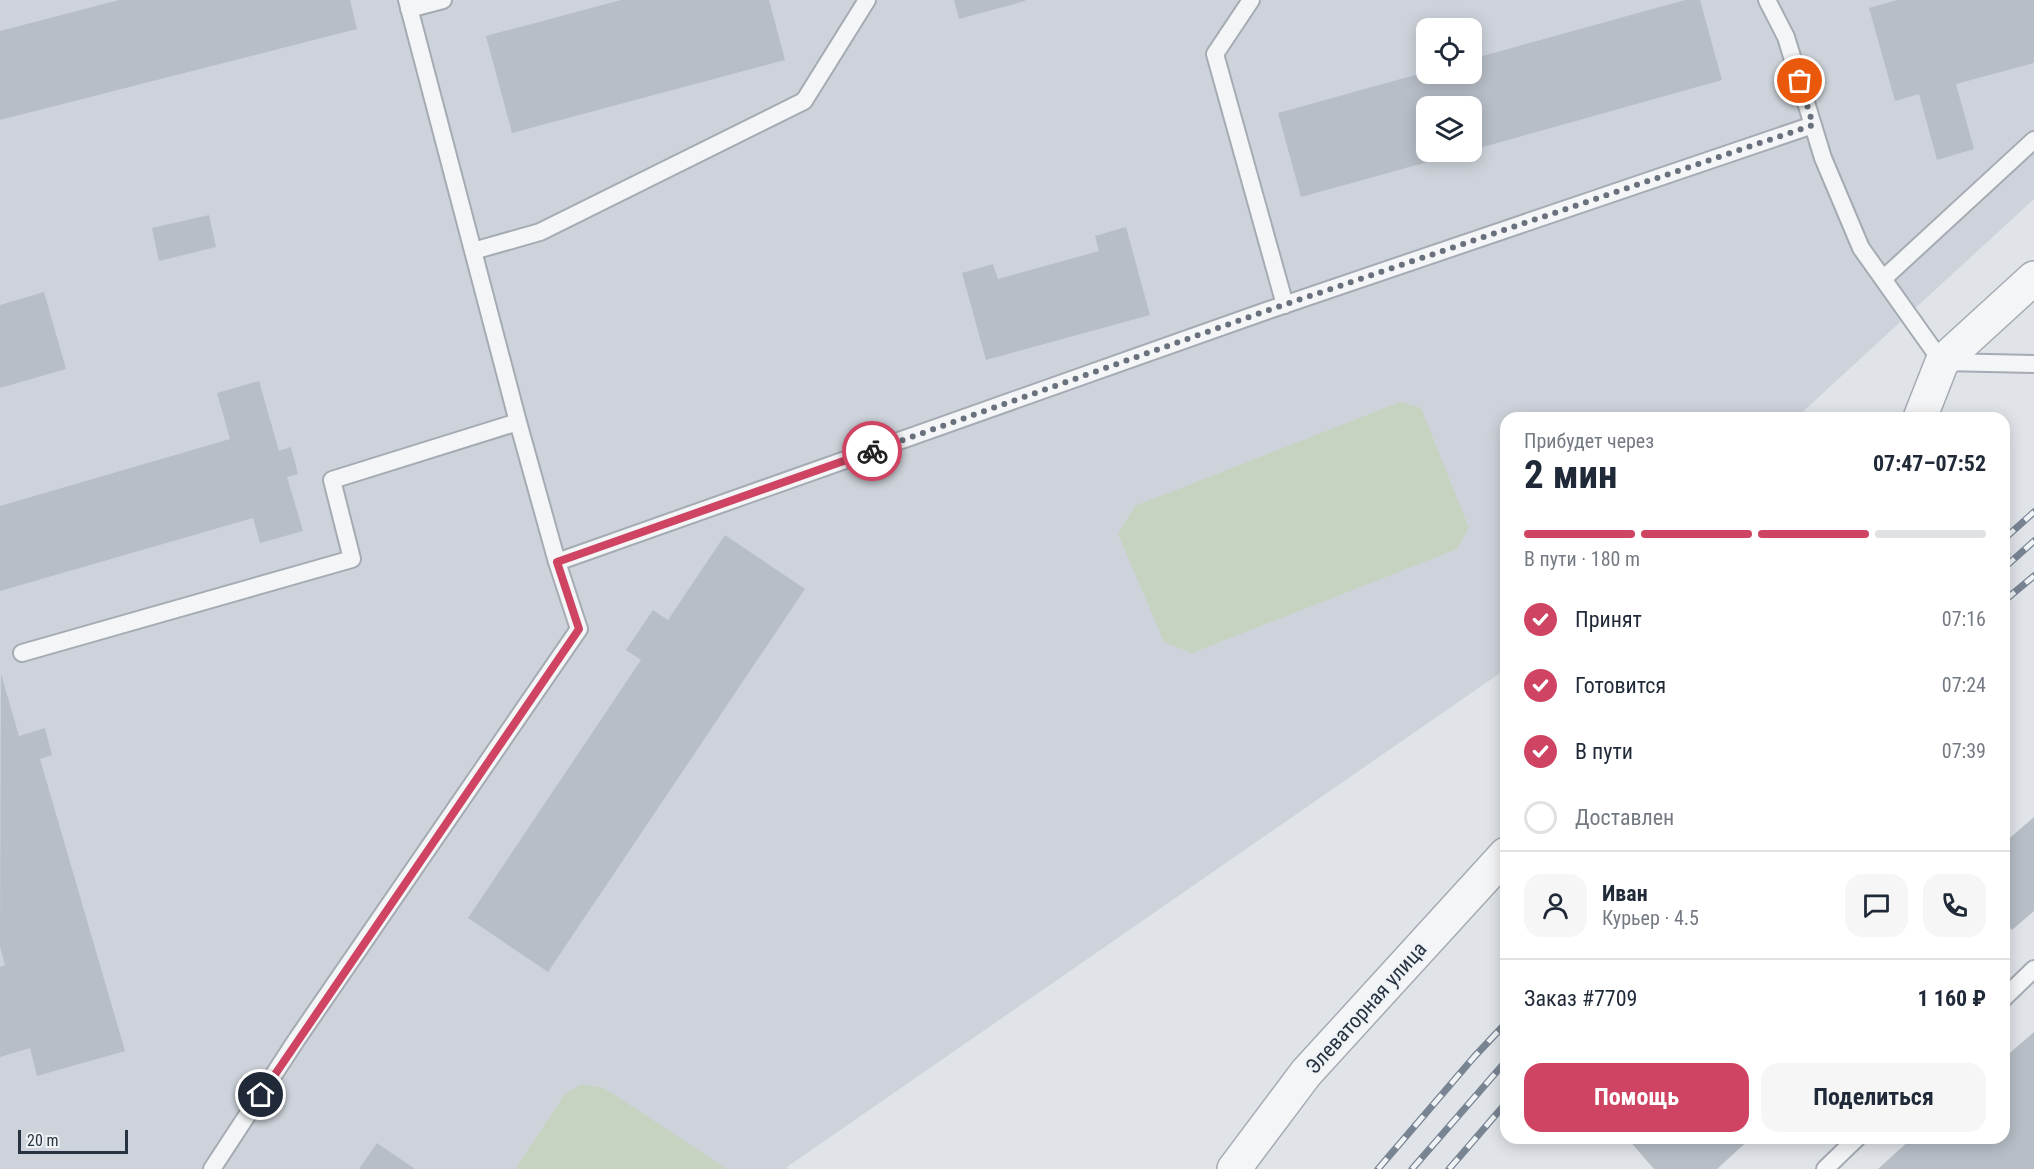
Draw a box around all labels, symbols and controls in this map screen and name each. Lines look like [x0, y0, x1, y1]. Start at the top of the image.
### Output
map controls [1416, 18, 1482, 162]
button: locate [1416, 18, 1482, 84]
pin [1774, 55, 1825, 106]
icon: bag [1783, 64, 1816, 97]
button: layers [1416, 96, 1482, 162]
courier [842, 421, 902, 481]
text: Прибудет через [1524, 429, 1654, 453]
icon: bike [856, 435, 889, 468]
text: 07:47–07:52 [1873, 451, 1986, 476]
text: 2 мин [1524, 452, 1618, 498]
text: В пути · 180 m [1524, 547, 1640, 571]
icon: check [1524, 603, 1557, 636]
text: Принят [1575, 607, 1642, 632]
text: 07:16 [1942, 607, 1986, 631]
icon: check [1524, 669, 1557, 702]
text: Готовится [1575, 673, 1666, 698]
text: 07:24 [1942, 673, 1986, 697]
icon: check [1524, 735, 1557, 768]
text: В пути [1575, 739, 1633, 764]
text: 07:39 [1942, 739, 1986, 763]
text: Доставлен [1575, 805, 1674, 830]
button: person [1524, 874, 1587, 937]
button: chat [1845, 874, 1908, 937]
button: phone [1923, 874, 1986, 937]
text: Иван [1602, 881, 1648, 906]
text: Курьер · 4.5 [1602, 906, 1699, 930]
street label: Элеваторная улица [1301, 937, 1431, 1079]
text: Заказ #7709 [1524, 986, 1637, 1011]
text: 1 160 ₽ [1918, 986, 1986, 1011]
button: Помощь [1524, 1063, 1749, 1132]
button: Поделиться [1761, 1063, 1986, 1132]
pin [235, 1069, 286, 1120]
icon: home [244, 1078, 277, 1111]
scale bar [18, 1127, 128, 1154]
text: 20 m [27, 1131, 59, 1150]

